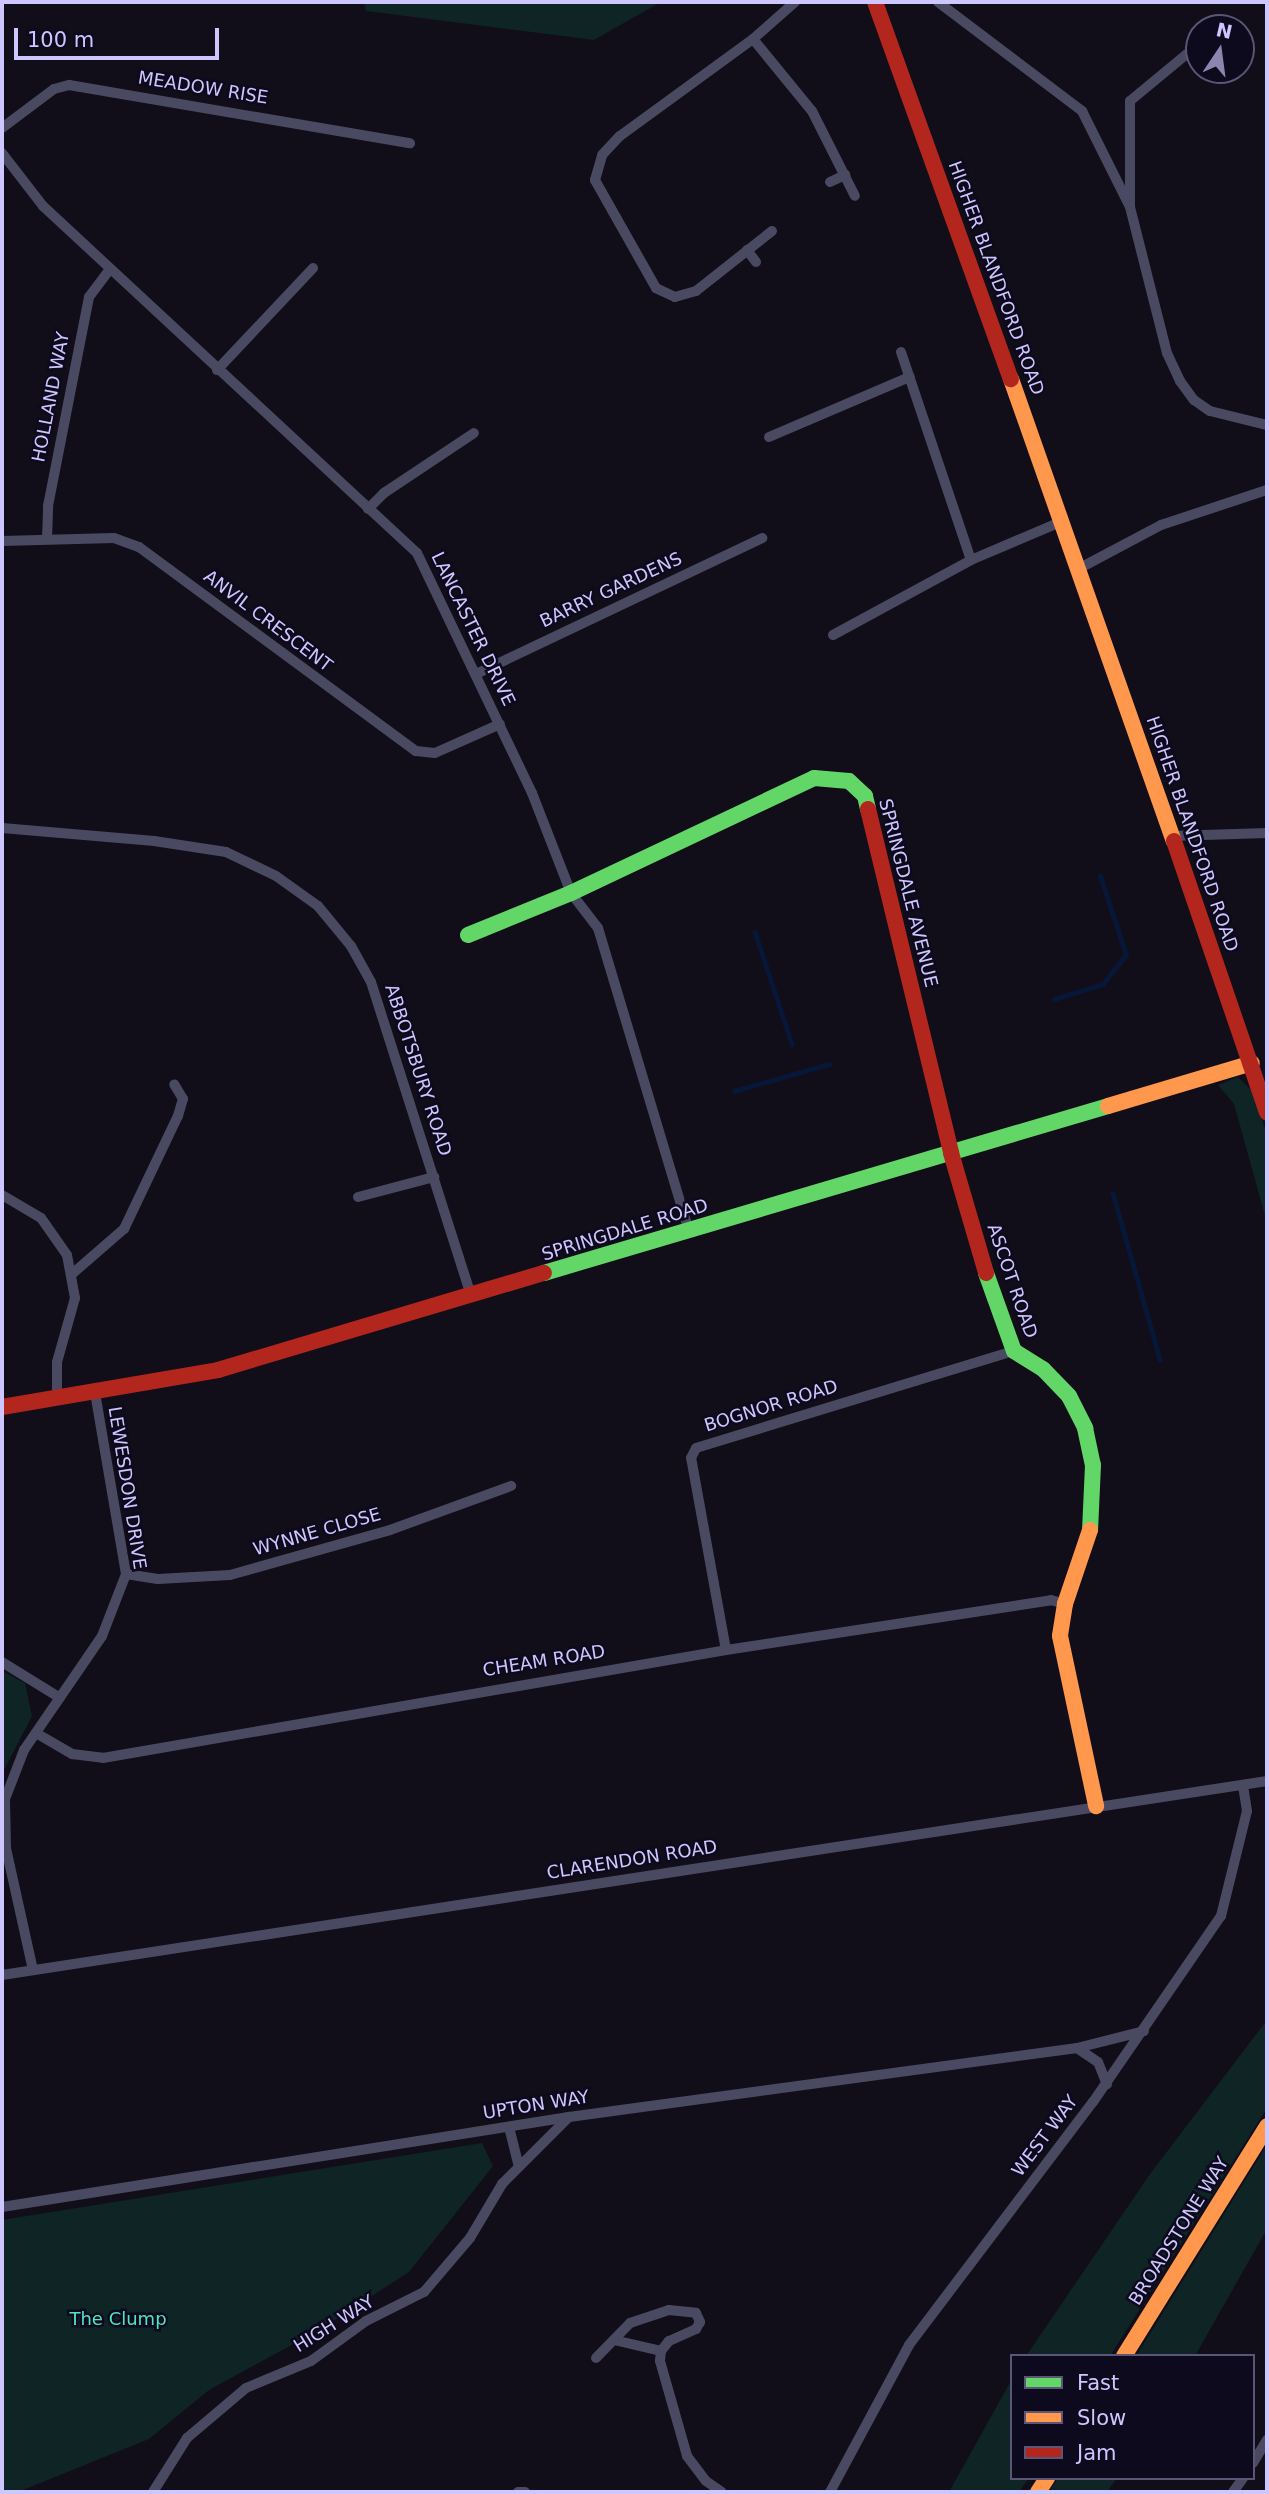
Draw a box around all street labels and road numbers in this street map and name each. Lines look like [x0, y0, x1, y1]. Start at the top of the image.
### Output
street label: MEADOW RISE [136, 67, 270, 109]
street label: HIGHER BLANDFORD ROAD [944, 158, 1048, 398]
street label: HOLLAND WAY [28, 330, 74, 464]
street label: BARRY GARDENS [537, 548, 685, 632]
street label: LANCASTER DRIVE [426, 549, 520, 709]
street label: ANVIL CRESCENT [199, 566, 337, 676]
street label: HIGHER BLANDFORD ROAD [1141, 713, 1243, 955]
street label: SPRINGDALE AVENUE [874, 797, 942, 989]
street label: ABBOTSBURY ROAD [380, 981, 456, 1159]
street label: SPRINGDALE ROAD [539, 1194, 711, 1266]
street label: ASCOT ROAD [982, 1221, 1042, 1341]
street label: BOGNOR ROAD [702, 1375, 840, 1437]
street label: LEWESDON DRIVE [103, 1405, 151, 1571]
street label: WYNNE CLOSE [251, 1503, 383, 1561]
street label: CHEAM ROAD [481, 1641, 607, 1681]
street label: CLARENDON ROAD [545, 1836, 719, 1884]
street label: UPTON WAY [481, 2086, 591, 2124]
street label: WEST WAY [1007, 2091, 1083, 2181]
street label: BROADSTONE WAY [1125, 2153, 1233, 2309]
street label: HIGH WAY [290, 2291, 378, 2357]

